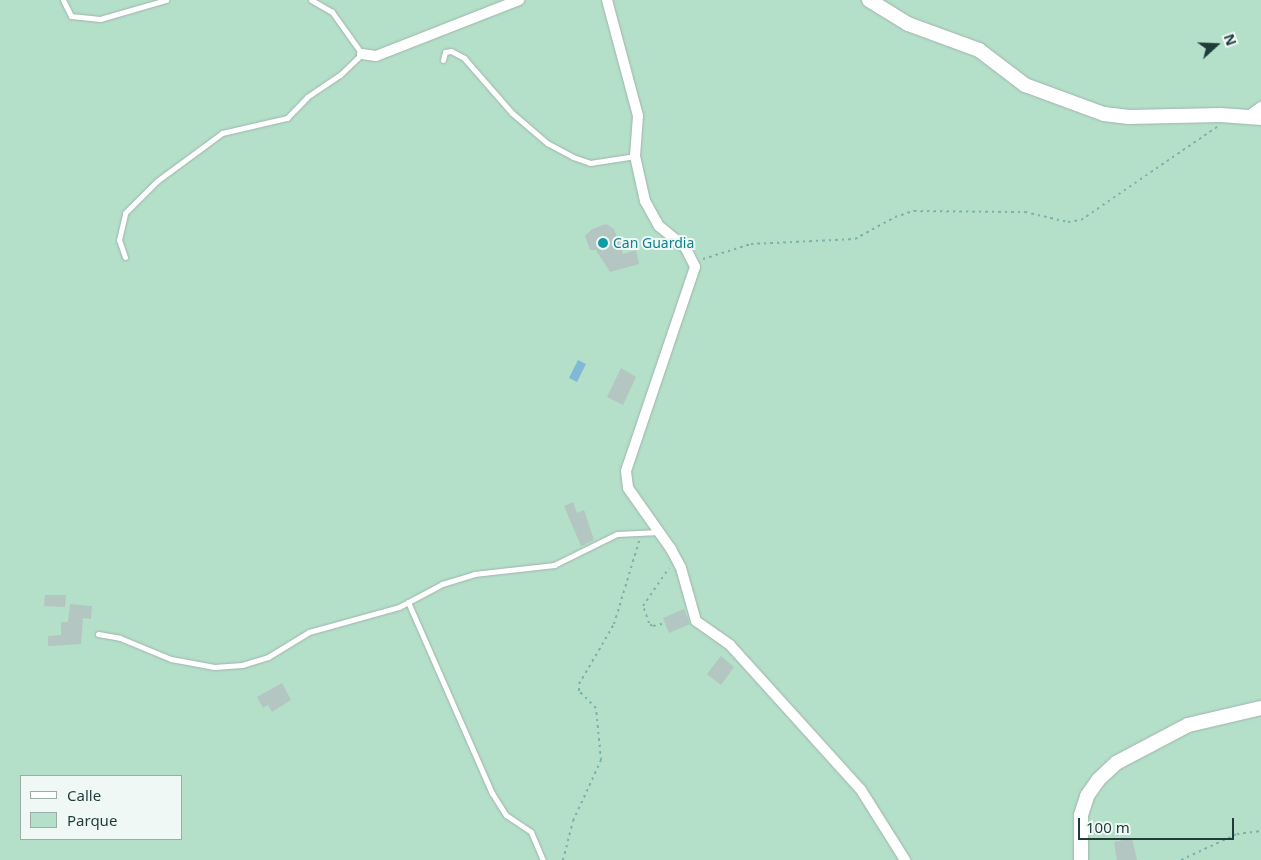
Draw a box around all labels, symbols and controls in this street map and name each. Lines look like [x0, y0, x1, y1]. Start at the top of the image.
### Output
north arrow [1191, 20, 1241, 70]
text: N [1220, 31, 1241, 48]
place label: Can Guardia [613, 235, 694, 251]
marker: Can Guardia [597, 237, 609, 249]
legend [20, 775, 182, 840]
text: Calle [67, 785, 101, 805]
scale bar [1081, 808, 1237, 840]
text: Parque [67, 810, 117, 830]
text: 100 m [1086, 817, 1130, 837]

